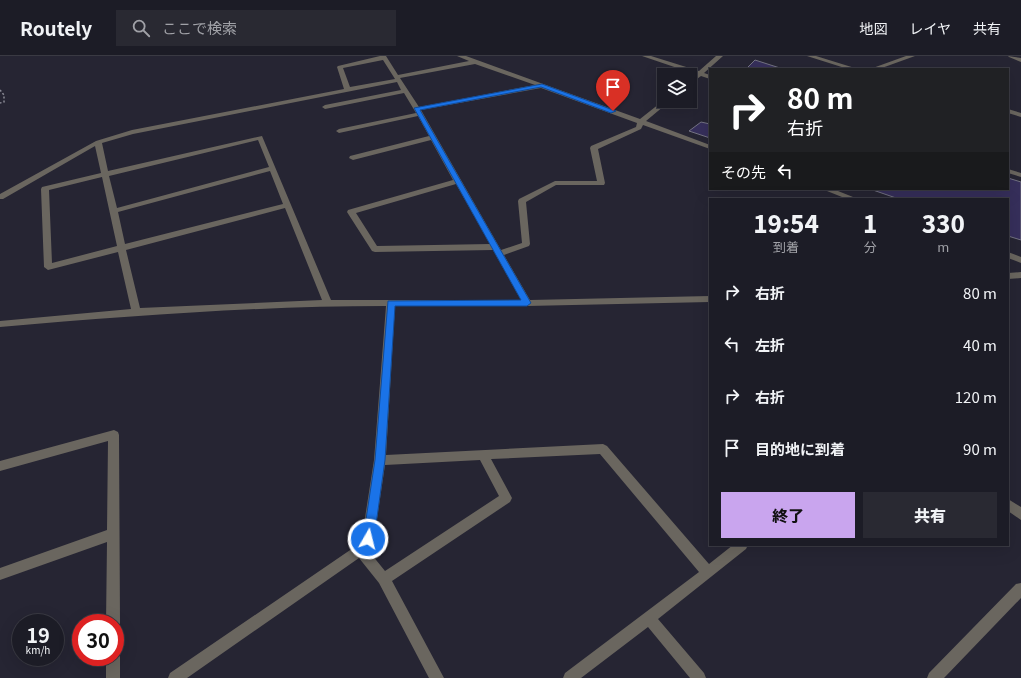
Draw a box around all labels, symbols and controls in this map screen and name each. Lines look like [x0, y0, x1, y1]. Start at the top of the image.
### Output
search box [116, 10, 396, 46]
text: Routely [20, 14, 92, 41]
icon: search [130, 17, 152, 39]
text: ここで検索 [162, 17, 237, 38]
text: 地図 [859, 18, 887, 38]
text: レイヤ [909, 18, 951, 38]
text: 共有 [973, 18, 1001, 38]
map controls [657, 68, 697, 108]
button: layers [657, 68, 697, 108]
pin [596, 70, 630, 111]
icon: arrive [602, 76, 624, 98]
text: 80 m [787, 77, 853, 117]
icon: right [721, 84, 773, 136]
text: 右折 [787, 114, 823, 140]
icon: left [774, 160, 796, 182]
text: その先 [721, 161, 766, 182]
text: 19:54 [753, 205, 819, 240]
text: 1 [863, 205, 877, 240]
text: 330 [922, 205, 965, 240]
text: 到着 [773, 237, 799, 256]
text: 分 [864, 237, 877, 256]
text: m [937, 237, 949, 256]
icon: right [721, 281, 743, 303]
text: 右折 [755, 282, 785, 303]
text: 80 m [963, 282, 997, 303]
icon: left [721, 333, 743, 355]
text: 左折 [755, 334, 785, 355]
text: 40 m [963, 334, 997, 355]
icon: right [721, 385, 743, 407]
text: 右折 [755, 386, 785, 407]
text: 120 m [955, 386, 997, 407]
icon: arrive [721, 437, 743, 459]
text: 目的地に到着 [755, 438, 845, 459]
text: 90 m [963, 438, 997, 459]
button: 終了 [721, 492, 855, 538]
button: 共有 [863, 492, 997, 538]
position arrow [347, 518, 389, 560]
speed limit sign: 30 [72, 614, 124, 666]
text: 19 [26, 620, 50, 649]
text: km/h [26, 642, 50, 657]

